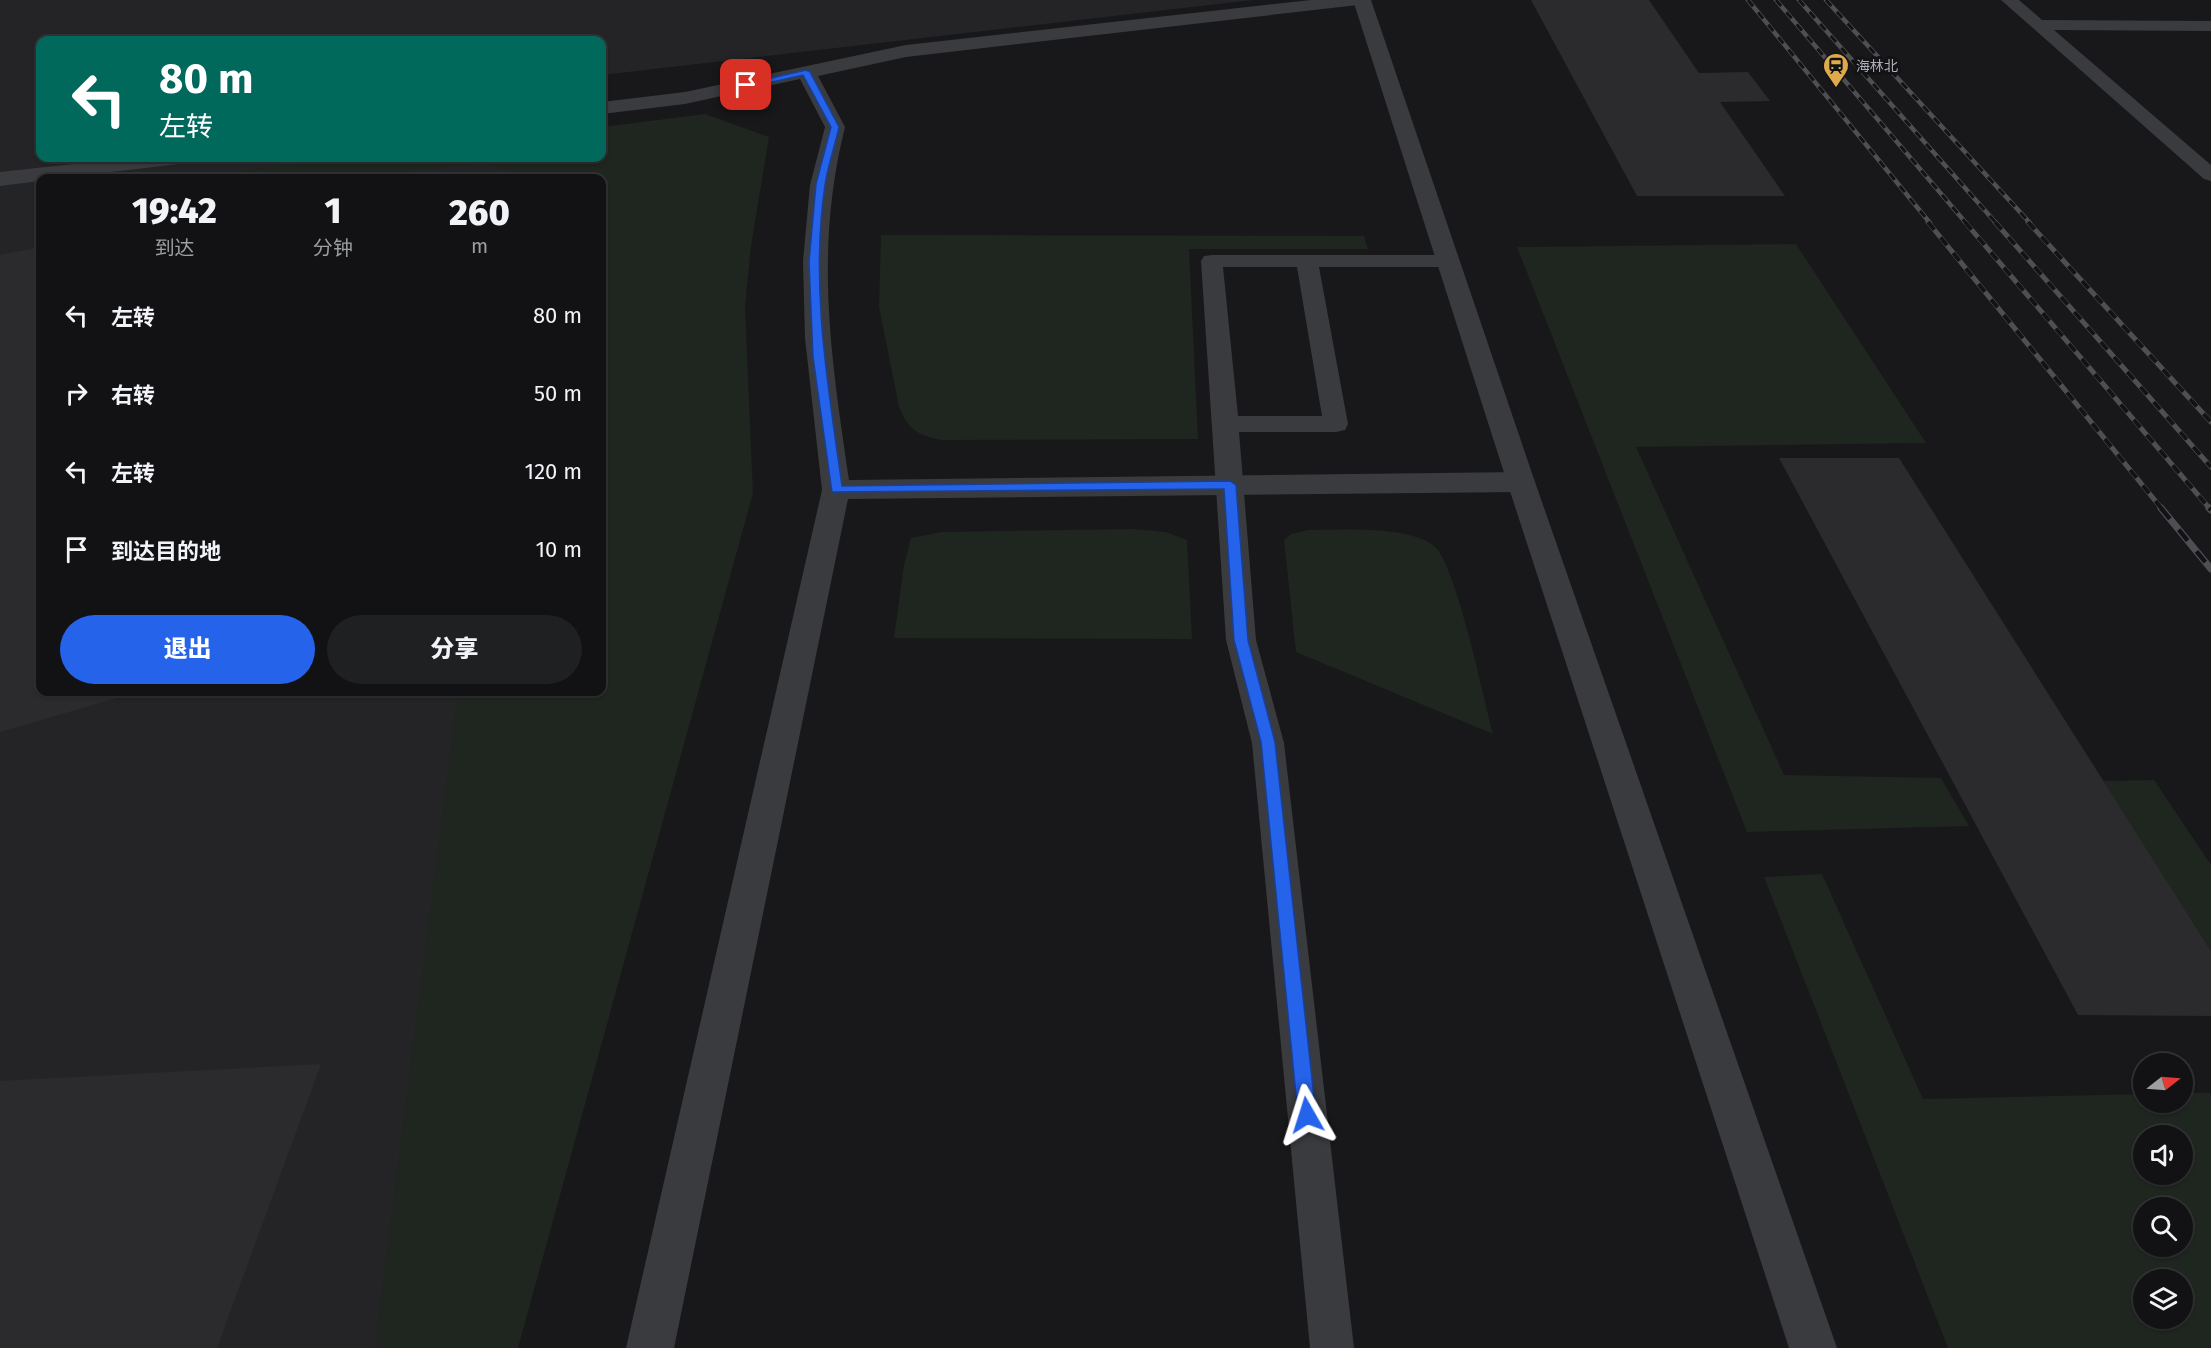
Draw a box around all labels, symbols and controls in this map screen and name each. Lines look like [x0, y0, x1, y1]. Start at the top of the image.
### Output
station icon: 海林北 [1821, 51, 1851, 89]
text: 80 m [159, 54, 253, 104]
place label: 海林北 [1856, 58, 1898, 75]
pin [720, 59, 771, 110]
icon: left [60, 60, 138, 138]
icon: arrive [729, 68, 762, 101]
text: 左转 [159, 111, 213, 143]
text: 19:42 [132, 189, 217, 233]
text: 1 [324, 189, 342, 233]
text: 260 [449, 191, 510, 235]
text: m [471, 234, 488, 258]
text: 到达 [154, 236, 194, 260]
text: 分钟 [313, 236, 353, 260]
icon: left [60, 299, 93, 332]
text: 80 m [533, 302, 582, 329]
text: 左转 [111, 304, 155, 331]
icon: right [60, 377, 93, 410]
text: 50 m [534, 380, 582, 407]
text: 右转 [111, 382, 155, 409]
icon: left [60, 455, 93, 488]
text: 120 m [525, 458, 582, 485]
text: 左转 [111, 460, 155, 487]
icon: arrive [60, 533, 93, 566]
text: 10 m [536, 536, 582, 563]
text: 到达目的地 [111, 538, 221, 565]
button: 退出 [60, 615, 315, 684]
button: 分享 [327, 615, 582, 684]
north arrow [2133, 1053, 2193, 1113]
map controls [2133, 1053, 2193, 1329]
position arrow [1275, 1083, 1339, 1147]
button: sound [2133, 1125, 2193, 1185]
button: search [2133, 1197, 2193, 1257]
button: layers [2133, 1269, 2193, 1329]

